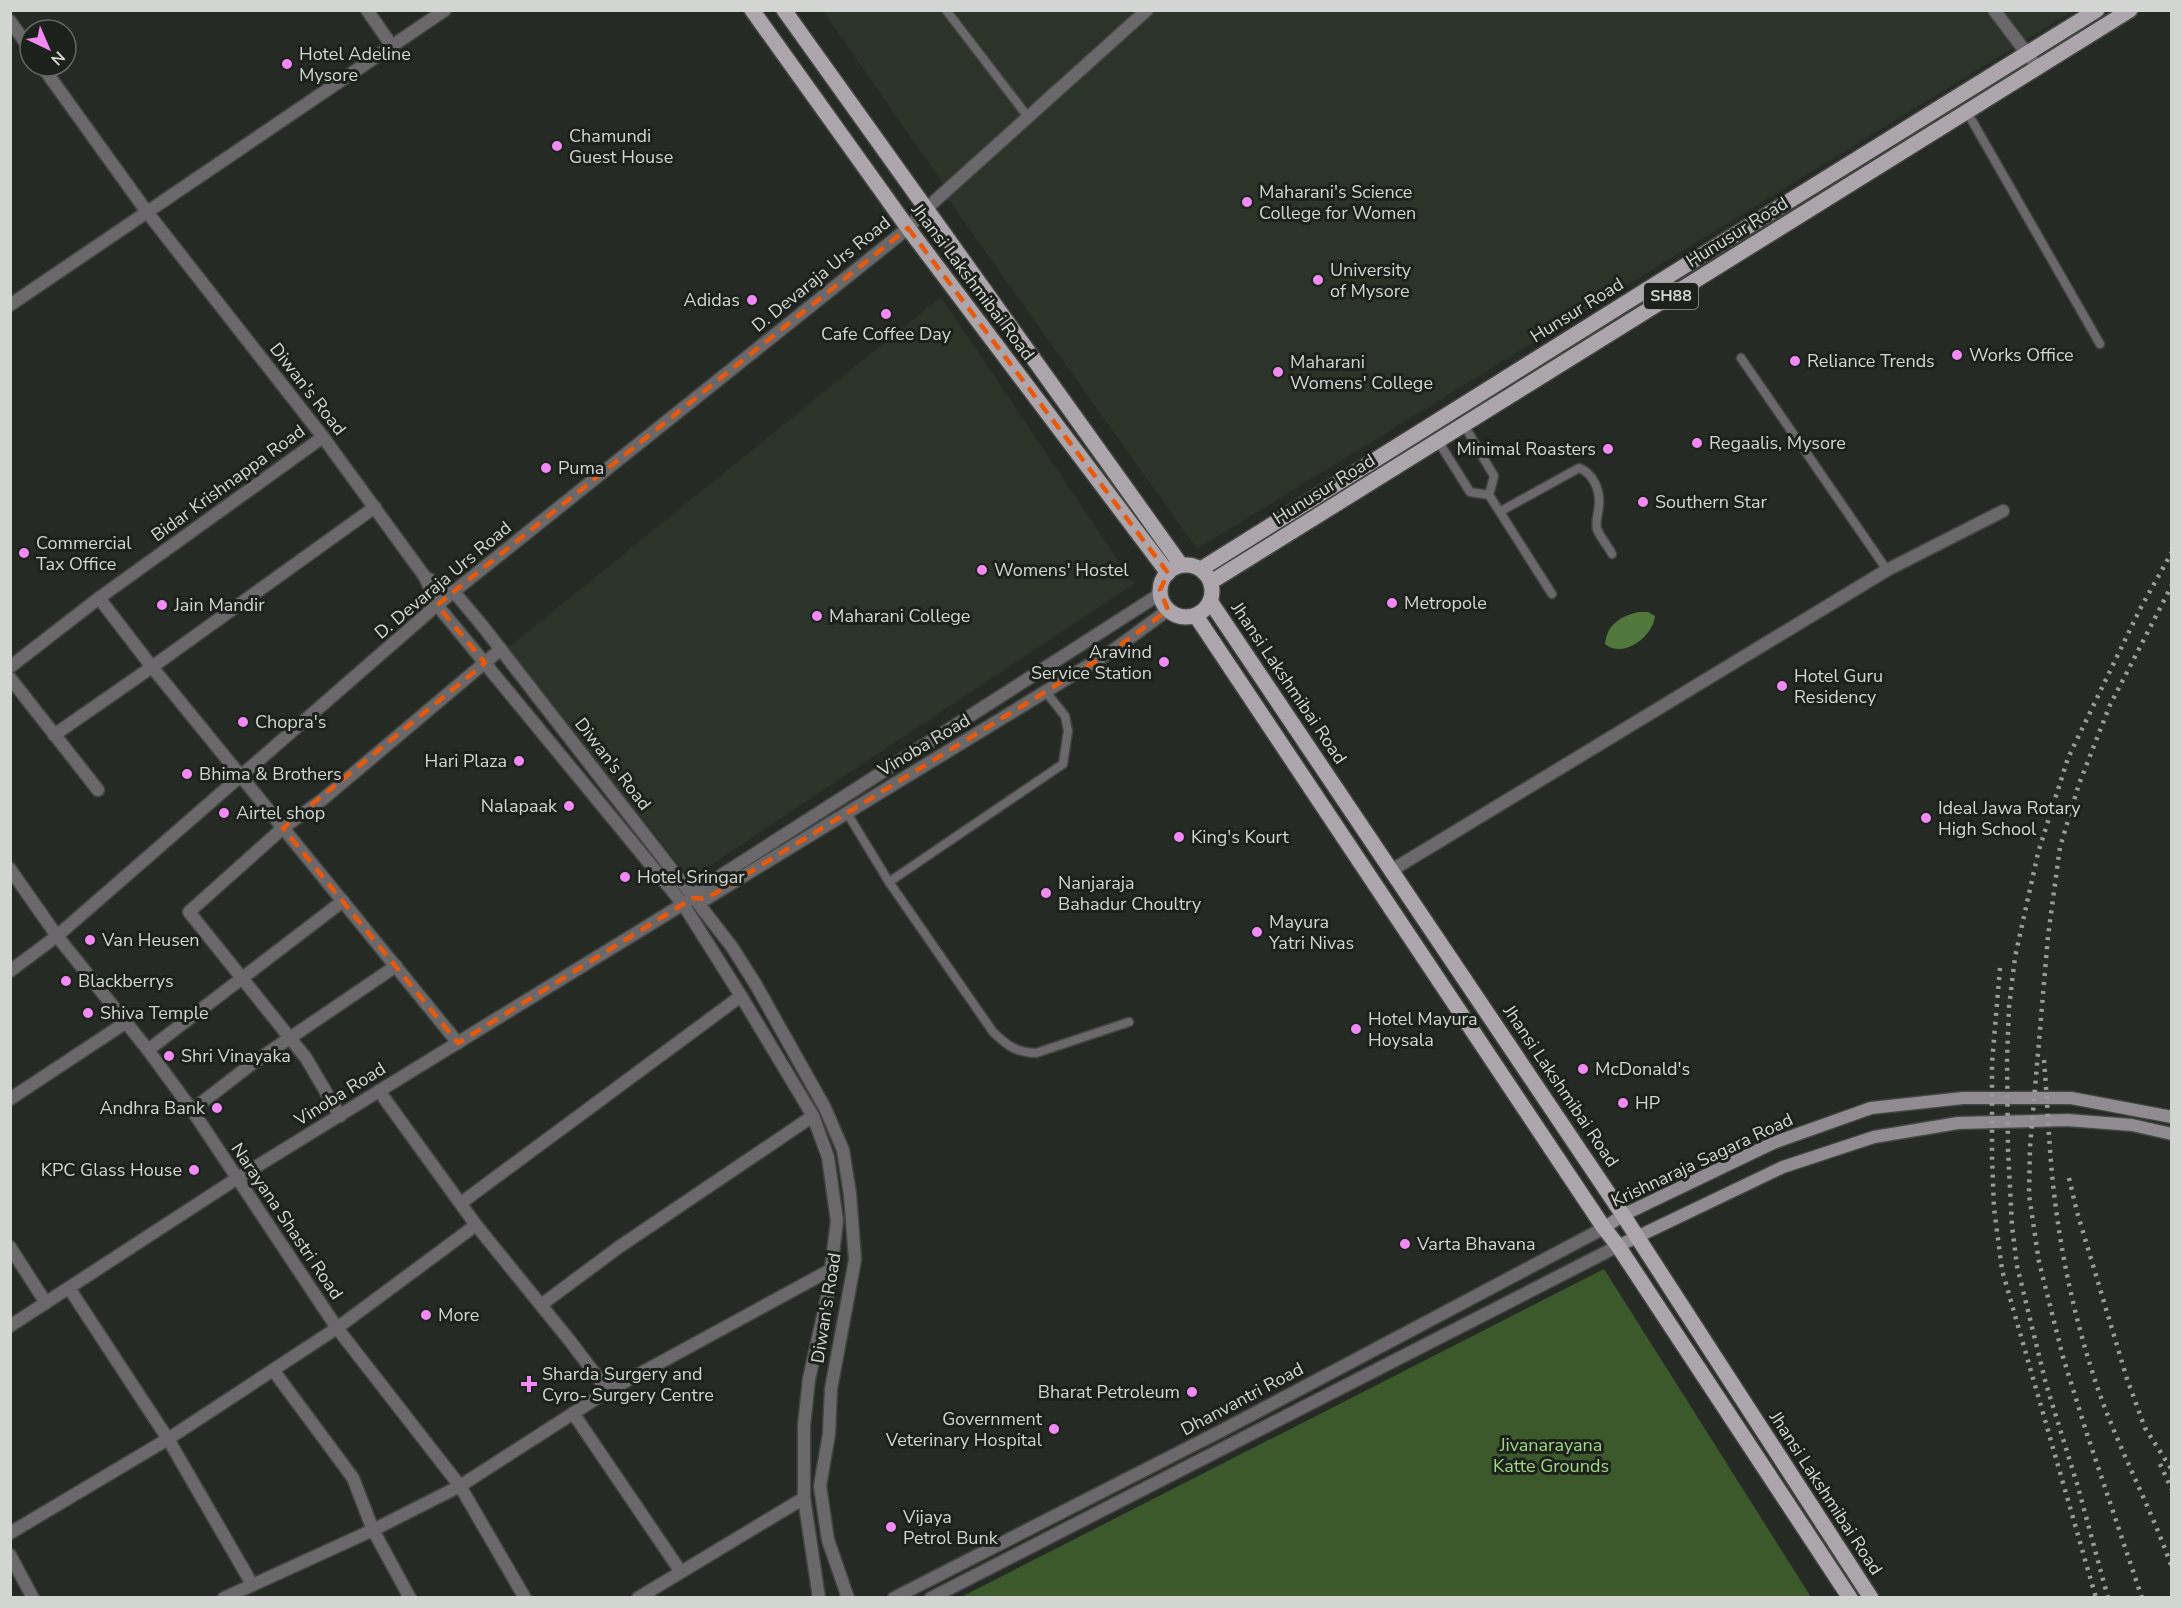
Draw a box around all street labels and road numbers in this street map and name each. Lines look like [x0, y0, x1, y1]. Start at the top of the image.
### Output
street label: Hunusur Road [1682, 191, 1792, 273]
street label: Jhansi Lakshmibai Road [905, 198, 1040, 365]
street label: D. Devaraja Urs Road [747, 211, 895, 337]
street label: Hunsur Road [1526, 272, 1628, 348]
road number: SH88 [1644, 283, 1698, 309]
street label: Diwan's Road [264, 338, 352, 440]
street label: Bidar Krishnappa Road [146, 419, 310, 547]
street label: Hunusur Road [1269, 448, 1379, 530]
street label: D. Devaraja Urs Road [369, 516, 517, 644]
street label: Jhansi Lakshmibai Road [1225, 596, 1352, 769]
street label: Vinoba Road [873, 708, 974, 782]
street label: Diwan's Road [569, 713, 657, 815]
street label: Jhansi Lakshmibai Road [1497, 999, 1624, 1172]
street label: Vinoba Road [289, 1056, 390, 1132]
street label: Krishnaraja Sagara Road [1607, 1107, 1797, 1213]
street label: Narayana Shastri Road [225, 1138, 349, 1304]
street label: Diwan's Road [805, 1251, 847, 1365]
street label: Dhanvantri Road [1177, 1357, 1307, 1441]
street label: Jhansi Lakshmibai Road [1763, 1406, 1888, 1579]

